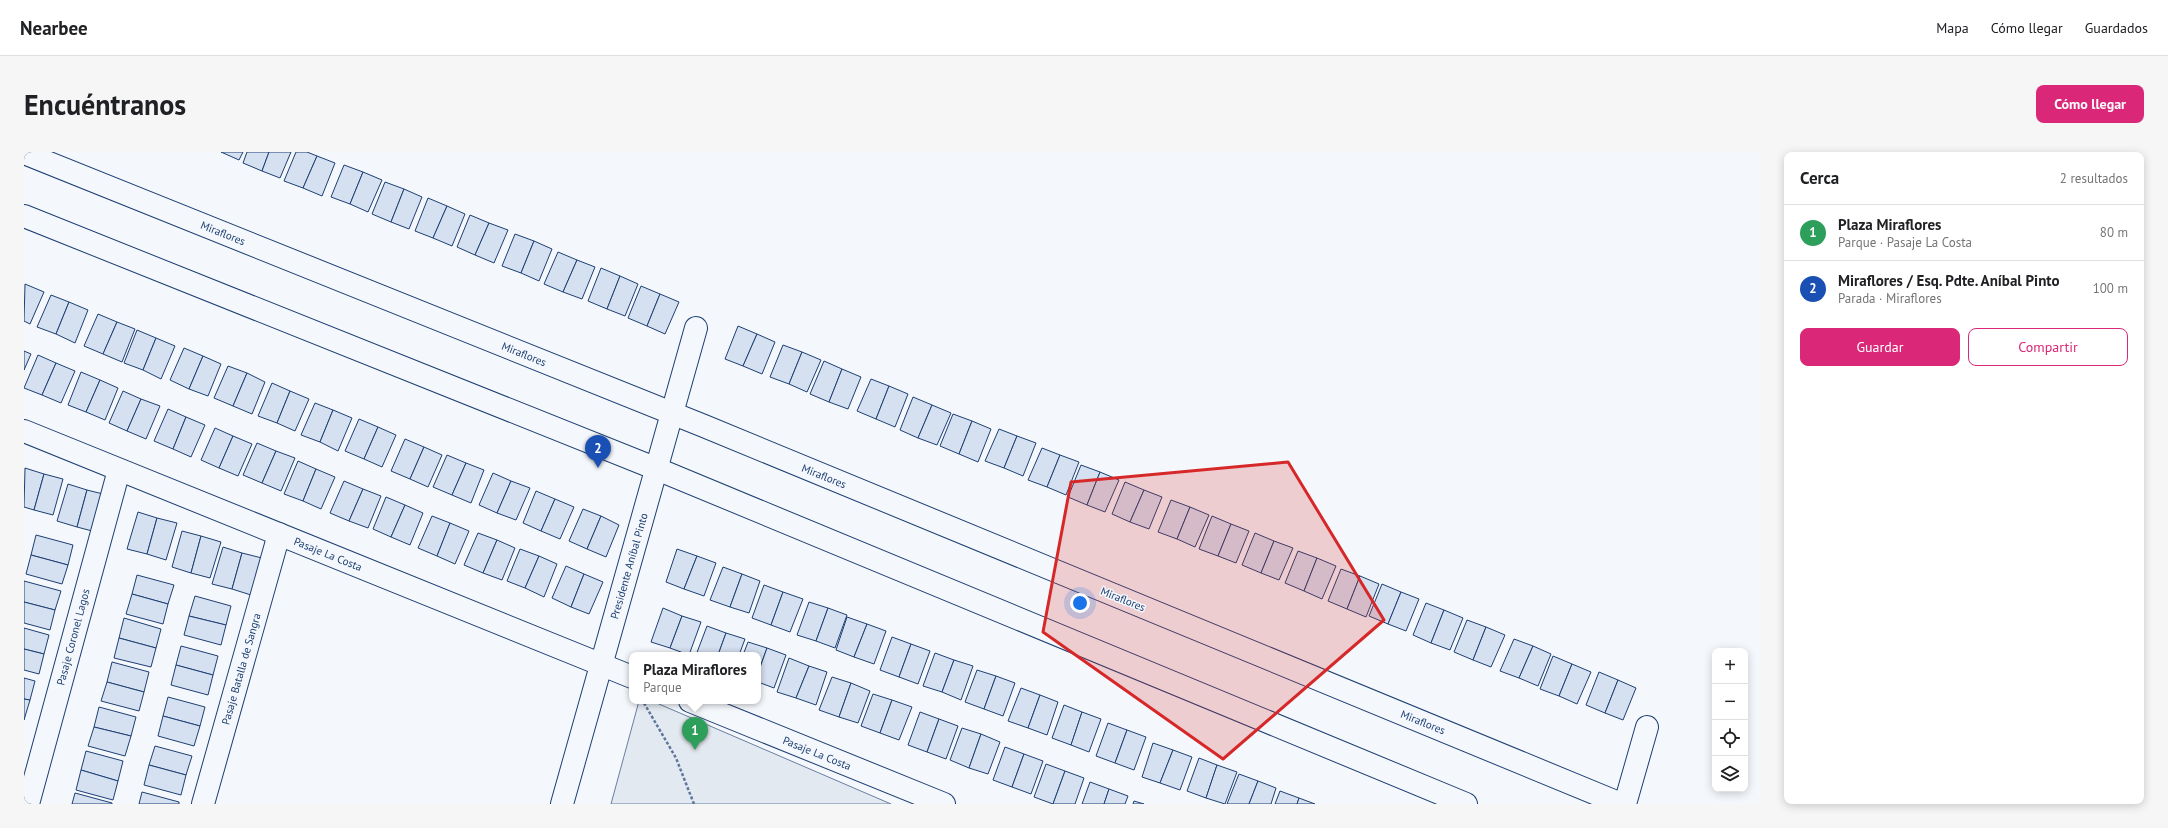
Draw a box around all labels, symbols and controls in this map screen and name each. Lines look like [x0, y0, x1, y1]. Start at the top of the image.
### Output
text: Nearbee [20, 16, 88, 40]
text: Mapa [1936, 19, 1969, 37]
text: Cómo llegar [1991, 19, 2063, 37]
text: Guardados [2085, 19, 2148, 37]
button: Cómo llegar [2036, 85, 2144, 123]
text: Encuéntranos [24, 86, 186, 123]
text: Cerca [1800, 167, 1839, 189]
text: 2 resultados [2060, 170, 2128, 187]
text: Plaza Miraflores [1838, 215, 1941, 234]
street label: Miraflores [199, 218, 248, 248]
text: 1 [1809, 224, 1817, 241]
text: 80 m [2100, 224, 2128, 241]
text: Parque · Pasaje La Costa [1838, 234, 1972, 251]
text: Miraflores / Esq. Pdte. Aníbal Pinto [1838, 271, 2060, 290]
text: 2 [1809, 280, 1817, 297]
text: 100 m [2093, 280, 2128, 297]
text: Parada · Miraflores [1838, 290, 1942, 307]
button: Guardar [1800, 328, 1960, 366]
button: Compartir [1968, 328, 2128, 366]
street label: Miraflores [500, 339, 549, 369]
pin: 2 [585, 435, 611, 468]
street label: Miraflores [800, 461, 849, 491]
street label: Presidente Aníbal Pinto [607, 511, 651, 621]
street label: Pasaje La Costa [292, 534, 364, 574]
street label: Miraflores [1099, 584, 1148, 614]
street label: Pasaje Coronel Lagos [53, 587, 93, 687]
your location [1070, 593, 1090, 613]
street label: Pasaje Batalla de Sangra [218, 612, 264, 726]
map controls [1712, 648, 1748, 792]
button: + [1712, 648, 1748, 684]
popup [629, 652, 761, 704]
text: Plaza Miraflores [643, 660, 747, 679]
text: Parque [643, 679, 682, 696]
button: − [1712, 684, 1748, 720]
street label: Miraflores [1399, 707, 1448, 737]
pin: 1 [682, 717, 708, 750]
button: locate [1712, 720, 1748, 756]
street label: Pasaje La Costa [781, 733, 853, 773]
button: layers [1712, 756, 1748, 792]

